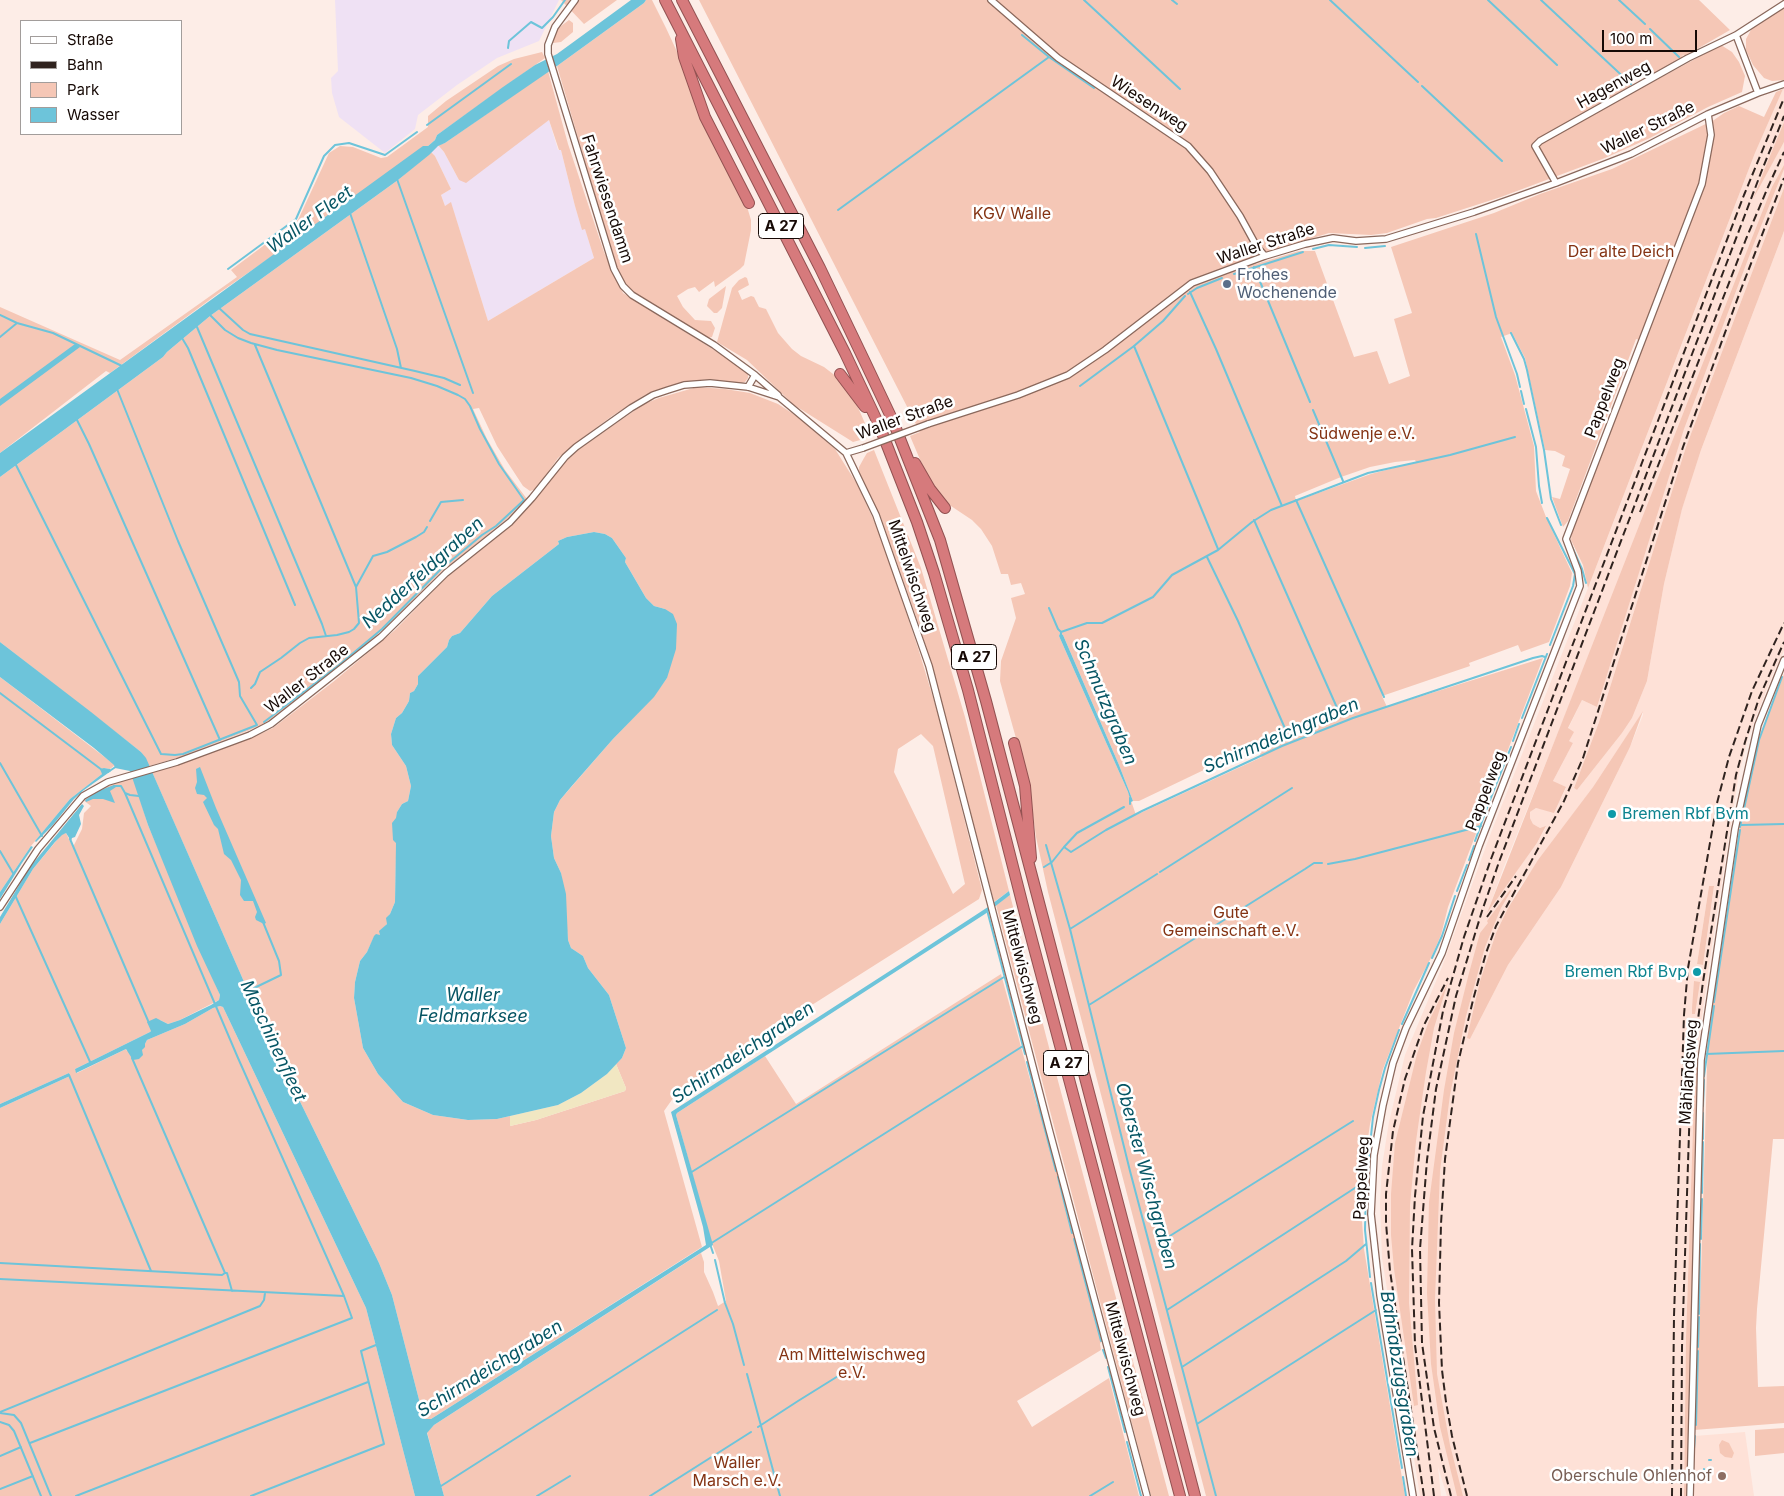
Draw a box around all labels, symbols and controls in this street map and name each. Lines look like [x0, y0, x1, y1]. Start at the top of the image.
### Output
legend [20, 20, 182, 135]
scale bar [1604, 20, 1699, 52]
text: 100 m [1610, 29, 1652, 48]
text: Straße [67, 30, 114, 49]
text: Bahn [67, 55, 103, 74]
street label: Hagenweg [1574, 57, 1654, 113]
street label: Wiesenweg [1107, 72, 1191, 136]
text: Park [67, 80, 99, 99]
street label: Waller Straße [1598, 97, 1698, 159]
text: Wasser [67, 105, 120, 124]
street label: Fahrwiesendamm [577, 132, 637, 266]
water label: Waller Fleet [263, 182, 357, 258]
park label: KGV Walle [973, 204, 1051, 224]
road number: A 27 [758, 214, 804, 238]
street label: Waller Straße [1215, 219, 1317, 269]
park label: Der alte Deich [1568, 242, 1674, 262]
place label: Frohes Wochenende [1237, 265, 1337, 303]
marker: Frohes Wochenende [1221, 278, 1233, 290]
street label: Pappelweg [1581, 355, 1629, 441]
street label: Waller Straße [854, 392, 956, 444]
park label: Südwenje e.V. [1309, 424, 1415, 444]
water label: Nedderfeldgraben [358, 513, 488, 633]
street label: Mittelwischweg [884, 517, 940, 635]
water label: Schmutzgraben [1069, 636, 1141, 768]
street label: Waller Straße [261, 640, 353, 718]
road number: A 27 [952, 644, 996, 670]
water label: Schirmdeichgraben [1200, 693, 1362, 779]
street label: Pappelweg [1462, 748, 1510, 834]
place label: Bremen Rbf Bvm [1622, 804, 1749, 824]
marker: Bremen Rbf Bvm [1606, 808, 1618, 820]
park label: Gute Gemeinschaft e.V. [1162, 903, 1300, 941]
street label: Mittelwischweg [998, 908, 1046, 1026]
place label: Bremen Rbf Bvp [1564, 962, 1687, 982]
marker: Bremen Rbf Bvp [1691, 966, 1703, 978]
water label: Maschinenfleet [235, 977, 311, 1105]
water label: Waller Feldmarksee [418, 985, 528, 1028]
water label: Schirmdeichgraben [668, 997, 818, 1109]
street label: Mählandsweg [1676, 1019, 1702, 1125]
road number: A 27 [1044, 1050, 1088, 1076]
water label: Oberster Wischgraben [1111, 1080, 1181, 1272]
street label: Pappelweg [1350, 1136, 1374, 1220]
water label: Bahnabzugsgraben [1375, 1290, 1423, 1458]
street label: Mittelwischweg [1101, 1300, 1149, 1418]
water label: Schirmdeichgraben [413, 1316, 567, 1422]
park label: Am Mittelwischweg e.V. [779, 1345, 925, 1383]
park label: Waller Marsch e.V. [692, 1453, 782, 1491]
place label: Oberschule Ohlenhof [1551, 1466, 1712, 1486]
marker: Oberschule Ohlenhof [1716, 1470, 1728, 1482]

